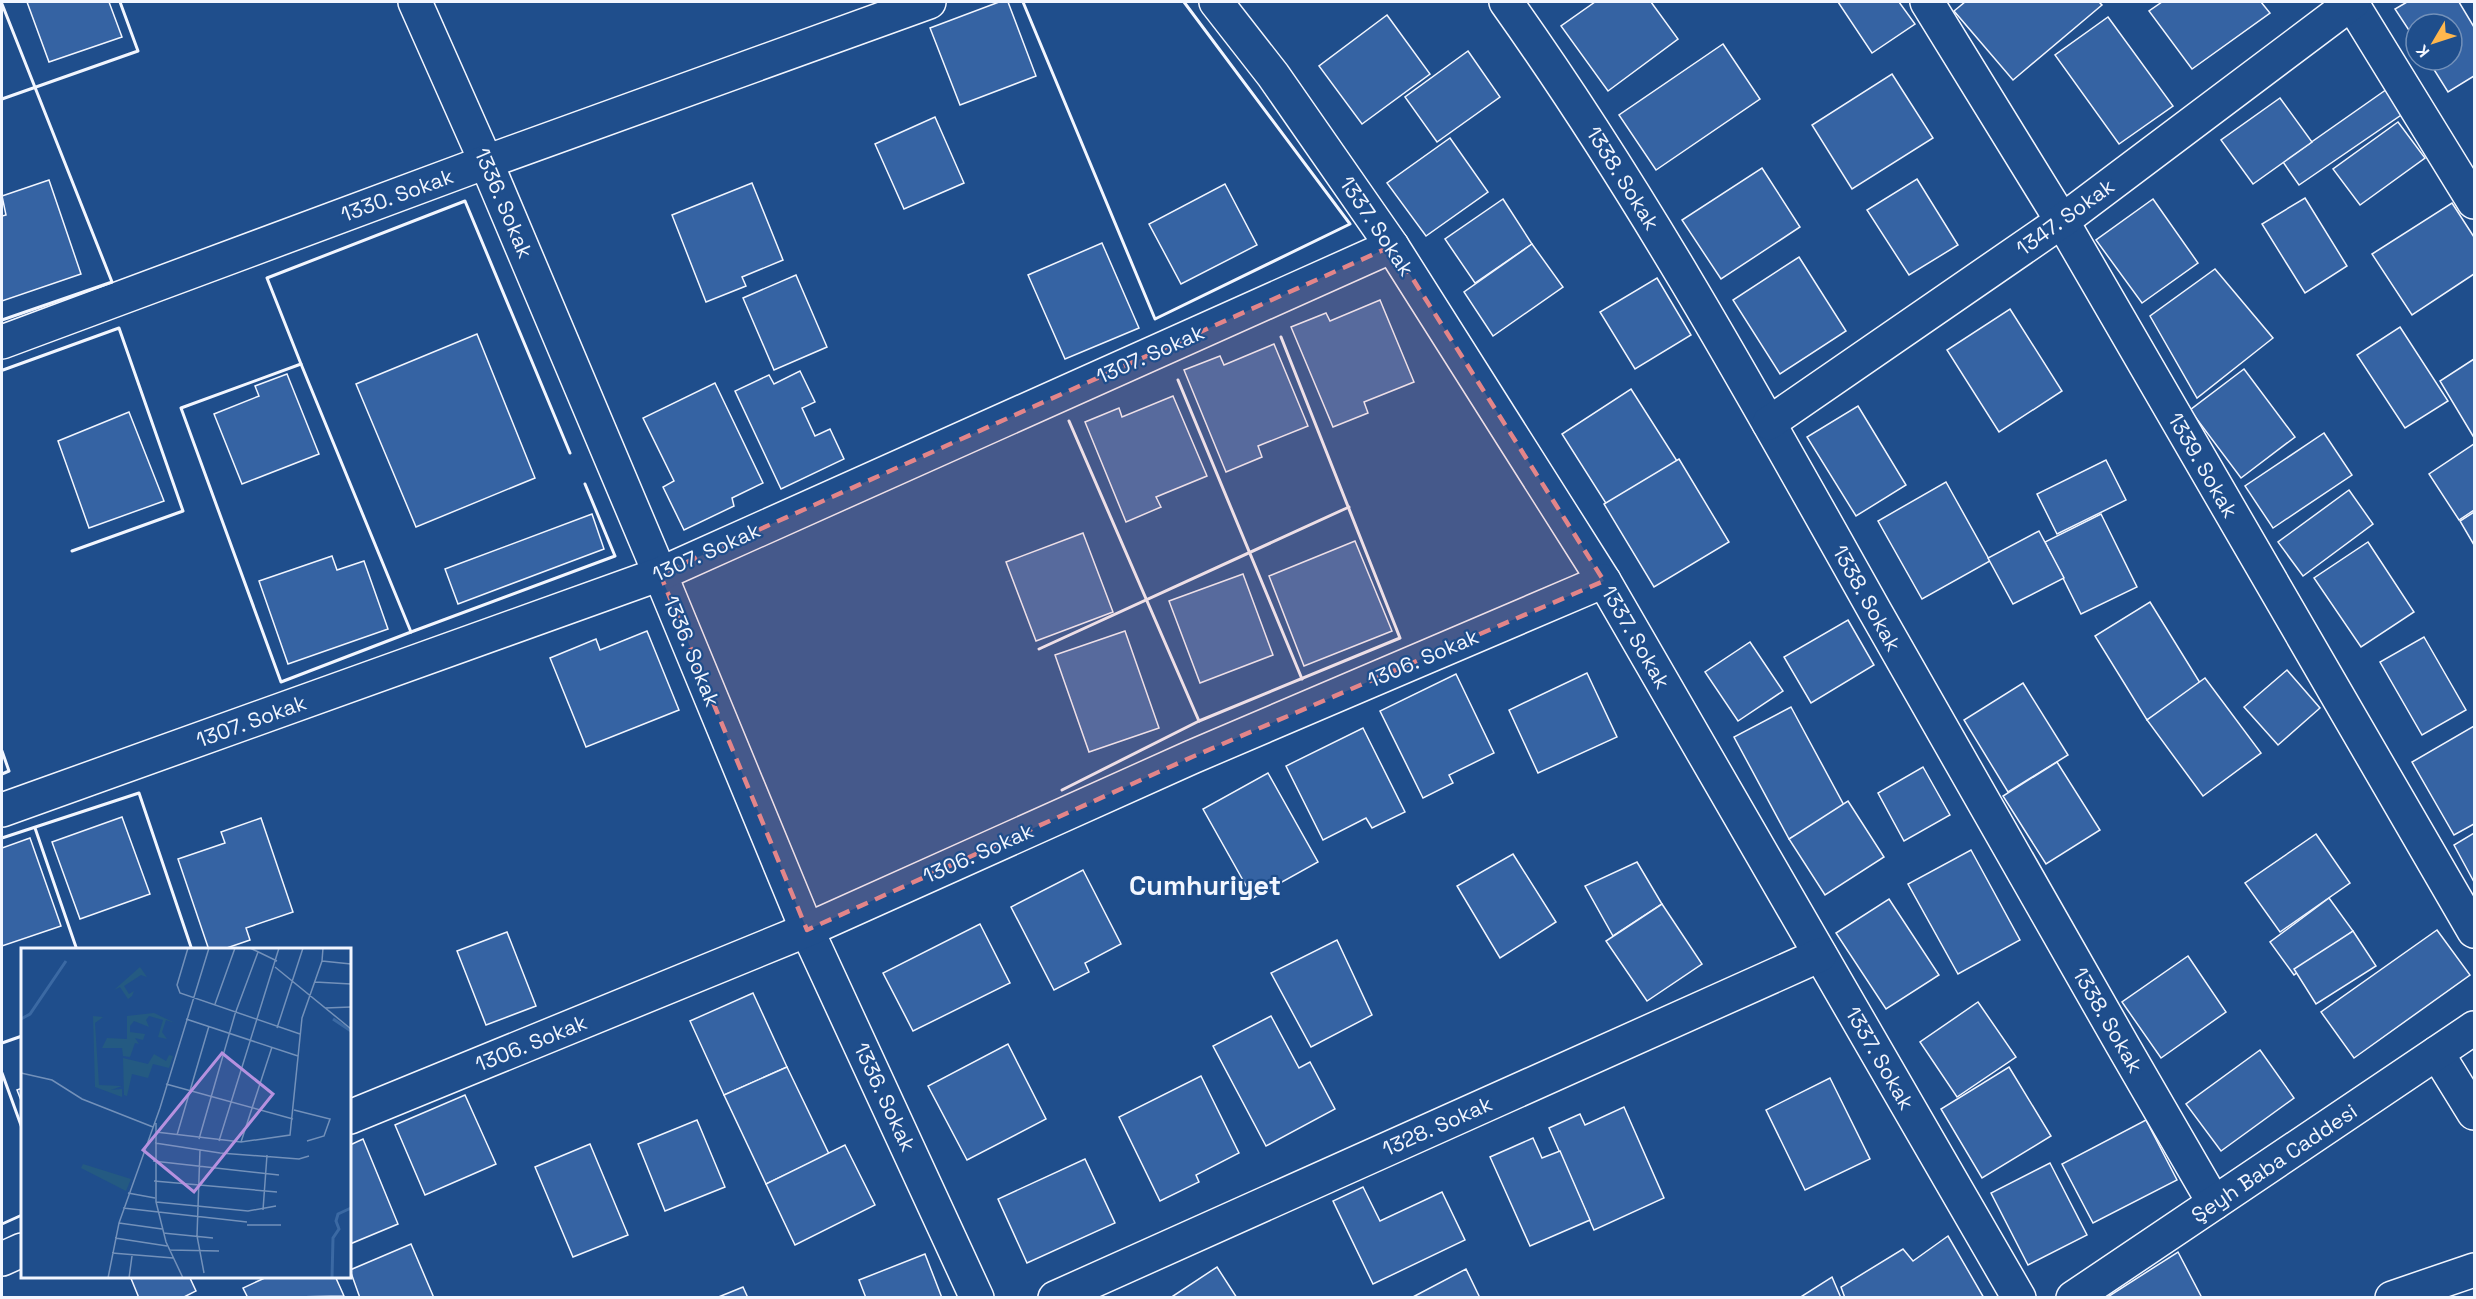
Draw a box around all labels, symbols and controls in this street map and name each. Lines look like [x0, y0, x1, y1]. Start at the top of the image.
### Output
north arrow [2404, 12, 2464, 72]
text: K [2411, 41, 2434, 62]
street label: 1338. Sokak [1580, 121, 1666, 235]
street label: 1336. Sokak [469, 144, 539, 262]
street label: 1330. Sokak [337, 162, 457, 228]
street label: 1337. Sokak [1334, 171, 1420, 281]
street label: 1347. Sokak [2011, 172, 2119, 262]
street label: 1307. Sokak [1092, 318, 1208, 390]
street label: 1339. Sokak [2162, 408, 2244, 522]
street label: 1307. Sokak [648, 516, 764, 588]
street label: 1338. Sokak [1827, 540, 1907, 656]
street label: 1337. Sokak [1596, 580, 1676, 694]
street label: 1336. Sokak [658, 592, 726, 710]
street label: 1306. Sokak [1363, 623, 1483, 693]
street label: 1307. Sokak [192, 689, 310, 753]
street label: 1306. Sokak [919, 817, 1037, 889]
district label: Cumhuriyet [1129, 868, 1281, 903]
inset map [21, 948, 351, 1278]
street label: 1338. Sokak [2067, 962, 2149, 1078]
street label: 1337. Sokak [1840, 1001, 1920, 1115]
street label: 1306. Sokak [471, 1008, 591, 1078]
street label: 1336. Sokak [848, 1038, 922, 1156]
street label: 1328. Sokak [1378, 1090, 1496, 1162]
street label: Şeyh Baba Caddesi [2186, 1097, 2362, 1229]

